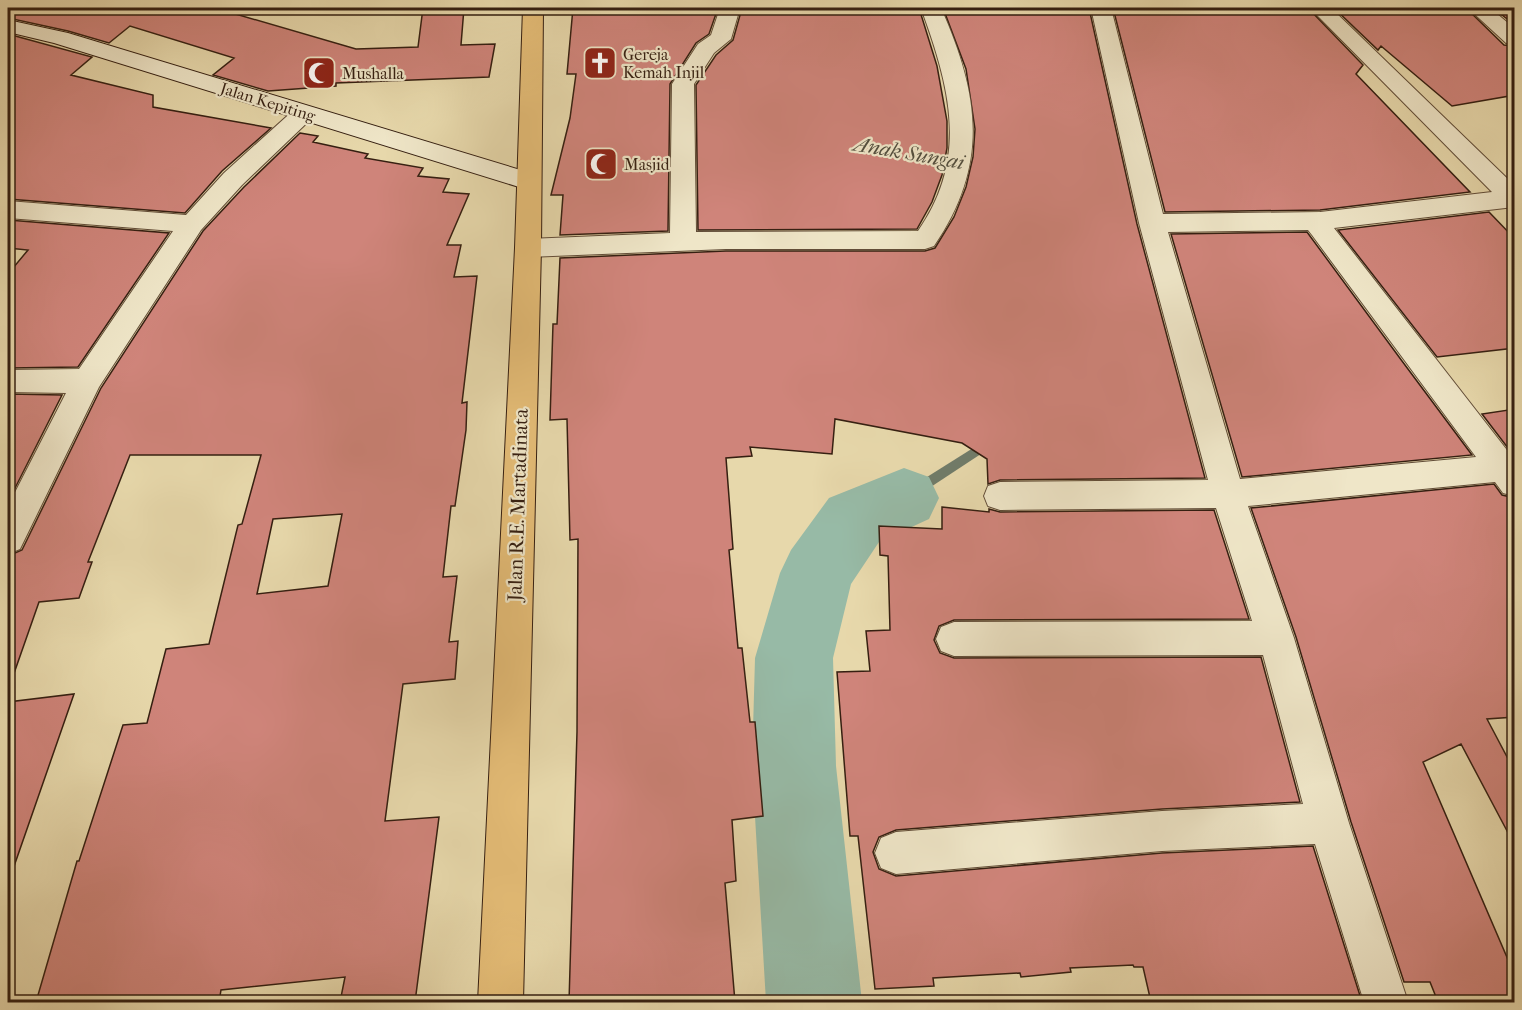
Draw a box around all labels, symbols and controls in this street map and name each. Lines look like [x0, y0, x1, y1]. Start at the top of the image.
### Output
church icon: Gereja Kemah Injil [582, 45, 618, 81]
place label: Gereja Kemah Injil [623, 45, 705, 82]
mosque icon: Mushalla [301, 55, 337, 91]
place label: Mushalla [342, 64, 405, 83]
street label: Jalan Kepiting [216, 78, 318, 126]
water label: Anak Sungai [849, 131, 968, 175]
mosque icon: Masjid [583, 146, 619, 182]
place label: Masjid [624, 155, 670, 174]
street label: Jalan R.E. Martadinata [503, 407, 533, 604]

